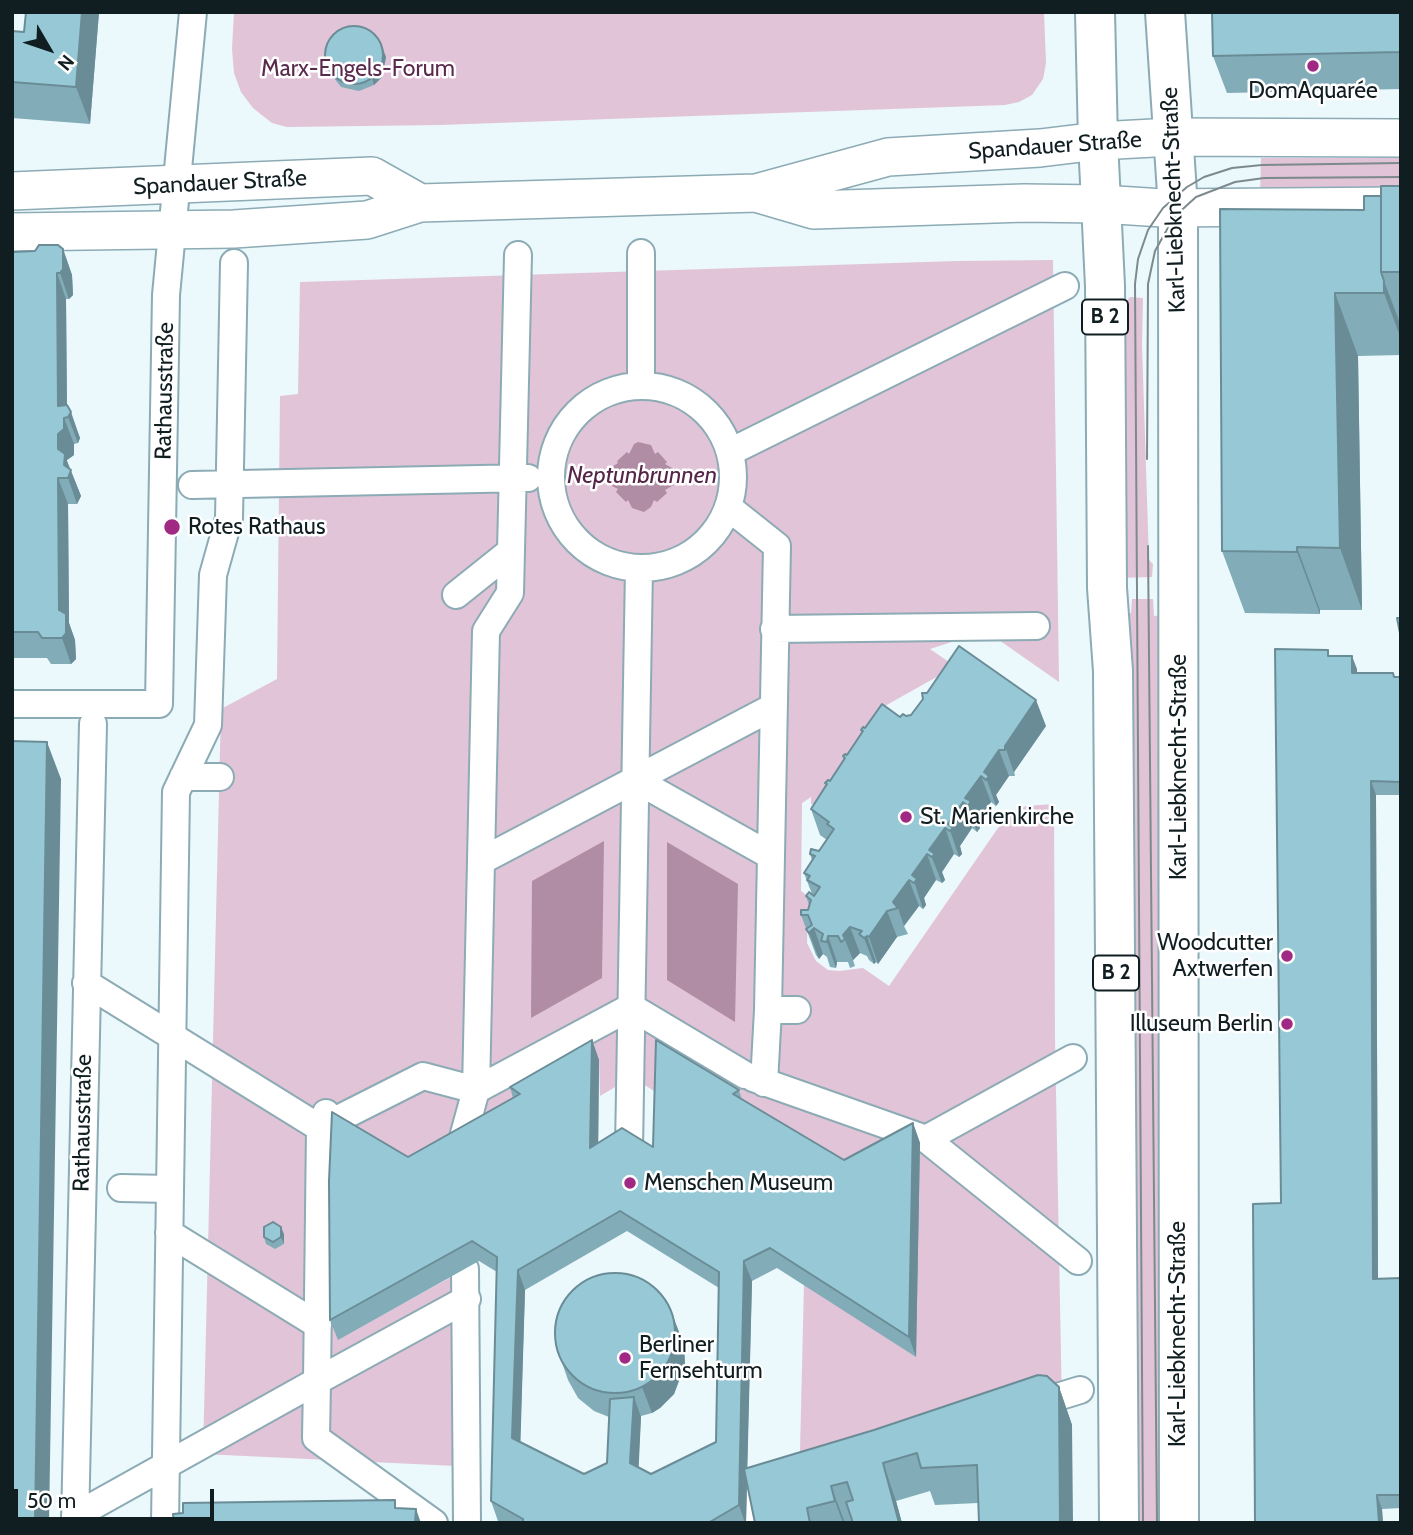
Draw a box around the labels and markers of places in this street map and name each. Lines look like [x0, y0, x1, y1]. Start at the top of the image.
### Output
marker: DomAquarée [1305, 58, 1321, 74]
place label: DomAquarée [1248, 77, 1378, 105]
place label: Rotes Rathaus [188, 513, 325, 541]
marker: Rotes Rathaus [162, 517, 182, 537]
place label: St. Marienkirche [920, 803, 1074, 831]
marker: St. Marienkirche [898, 809, 914, 825]
place label: Woodcutter Axtwerfen [1157, 929, 1273, 983]
marker: Woodcutter Axtwerfen [1279, 948, 1295, 964]
place label: Illuseum Berlin [1130, 1010, 1273, 1038]
marker: Illuseum Berlin [1279, 1016, 1295, 1032]
place label: Menschen Museum [644, 1169, 833, 1197]
marker: Menschen Museum [622, 1175, 638, 1191]
place label: Berliner Fernsehturm [639, 1331, 763, 1385]
marker: Berliner Fernsehturm [617, 1350, 633, 1366]

